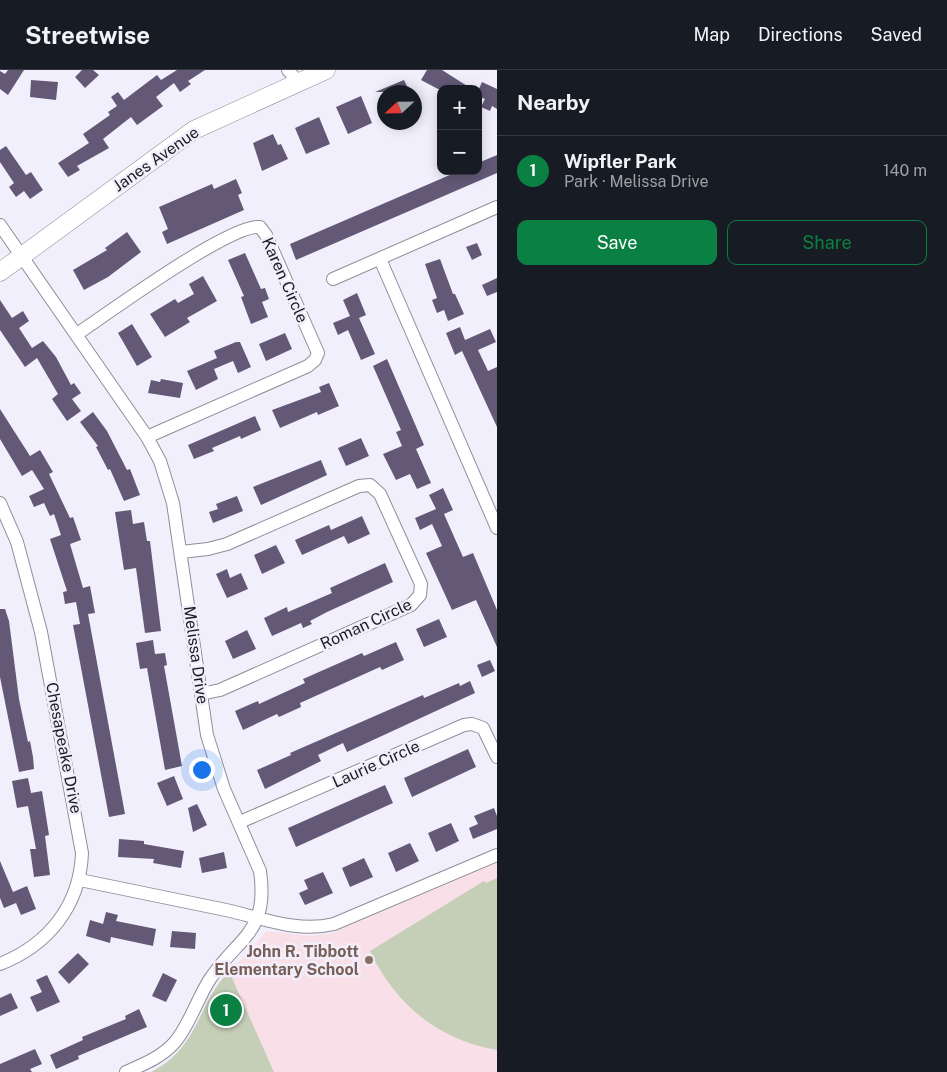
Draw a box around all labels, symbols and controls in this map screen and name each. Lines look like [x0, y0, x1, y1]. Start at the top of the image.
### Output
text: Streetwise [25, 21, 150, 49]
text: Map [693, 24, 730, 45]
text: Directions [758, 24, 843, 45]
text: Saved [871, 24, 922, 45]
north arrow [377, 85, 422, 130]
map controls [437, 85, 482, 175]
button: + [437, 85, 482, 130]
text: Nearby [517, 90, 590, 115]
street label: Janes Avenue [110, 122, 202, 196]
button: − [437, 130, 482, 175]
text: Wipfler Park [564, 150, 677, 172]
text: 1 [530, 161, 536, 180]
text: 140 m [883, 161, 927, 180]
text: Park · Melissa Drive [564, 172, 709, 191]
button: Save [517, 220, 717, 265]
button: Share [727, 220, 927, 265]
street label: Karen Circle [258, 234, 312, 326]
street label: Roman Circle [317, 595, 415, 653]
street label: Melissa Drive [180, 605, 212, 705]
street label: Chesapeake Drive [42, 681, 86, 815]
street label: Laurie Circle [329, 736, 423, 792]
your location [189, 757, 215, 783]
place label: John R. Tibbott Elementary School [214, 942, 359, 979]
marker: John R. Tibbott Elementary School [363, 954, 375, 966]
pin: 1 [210, 991, 242, 1029]

